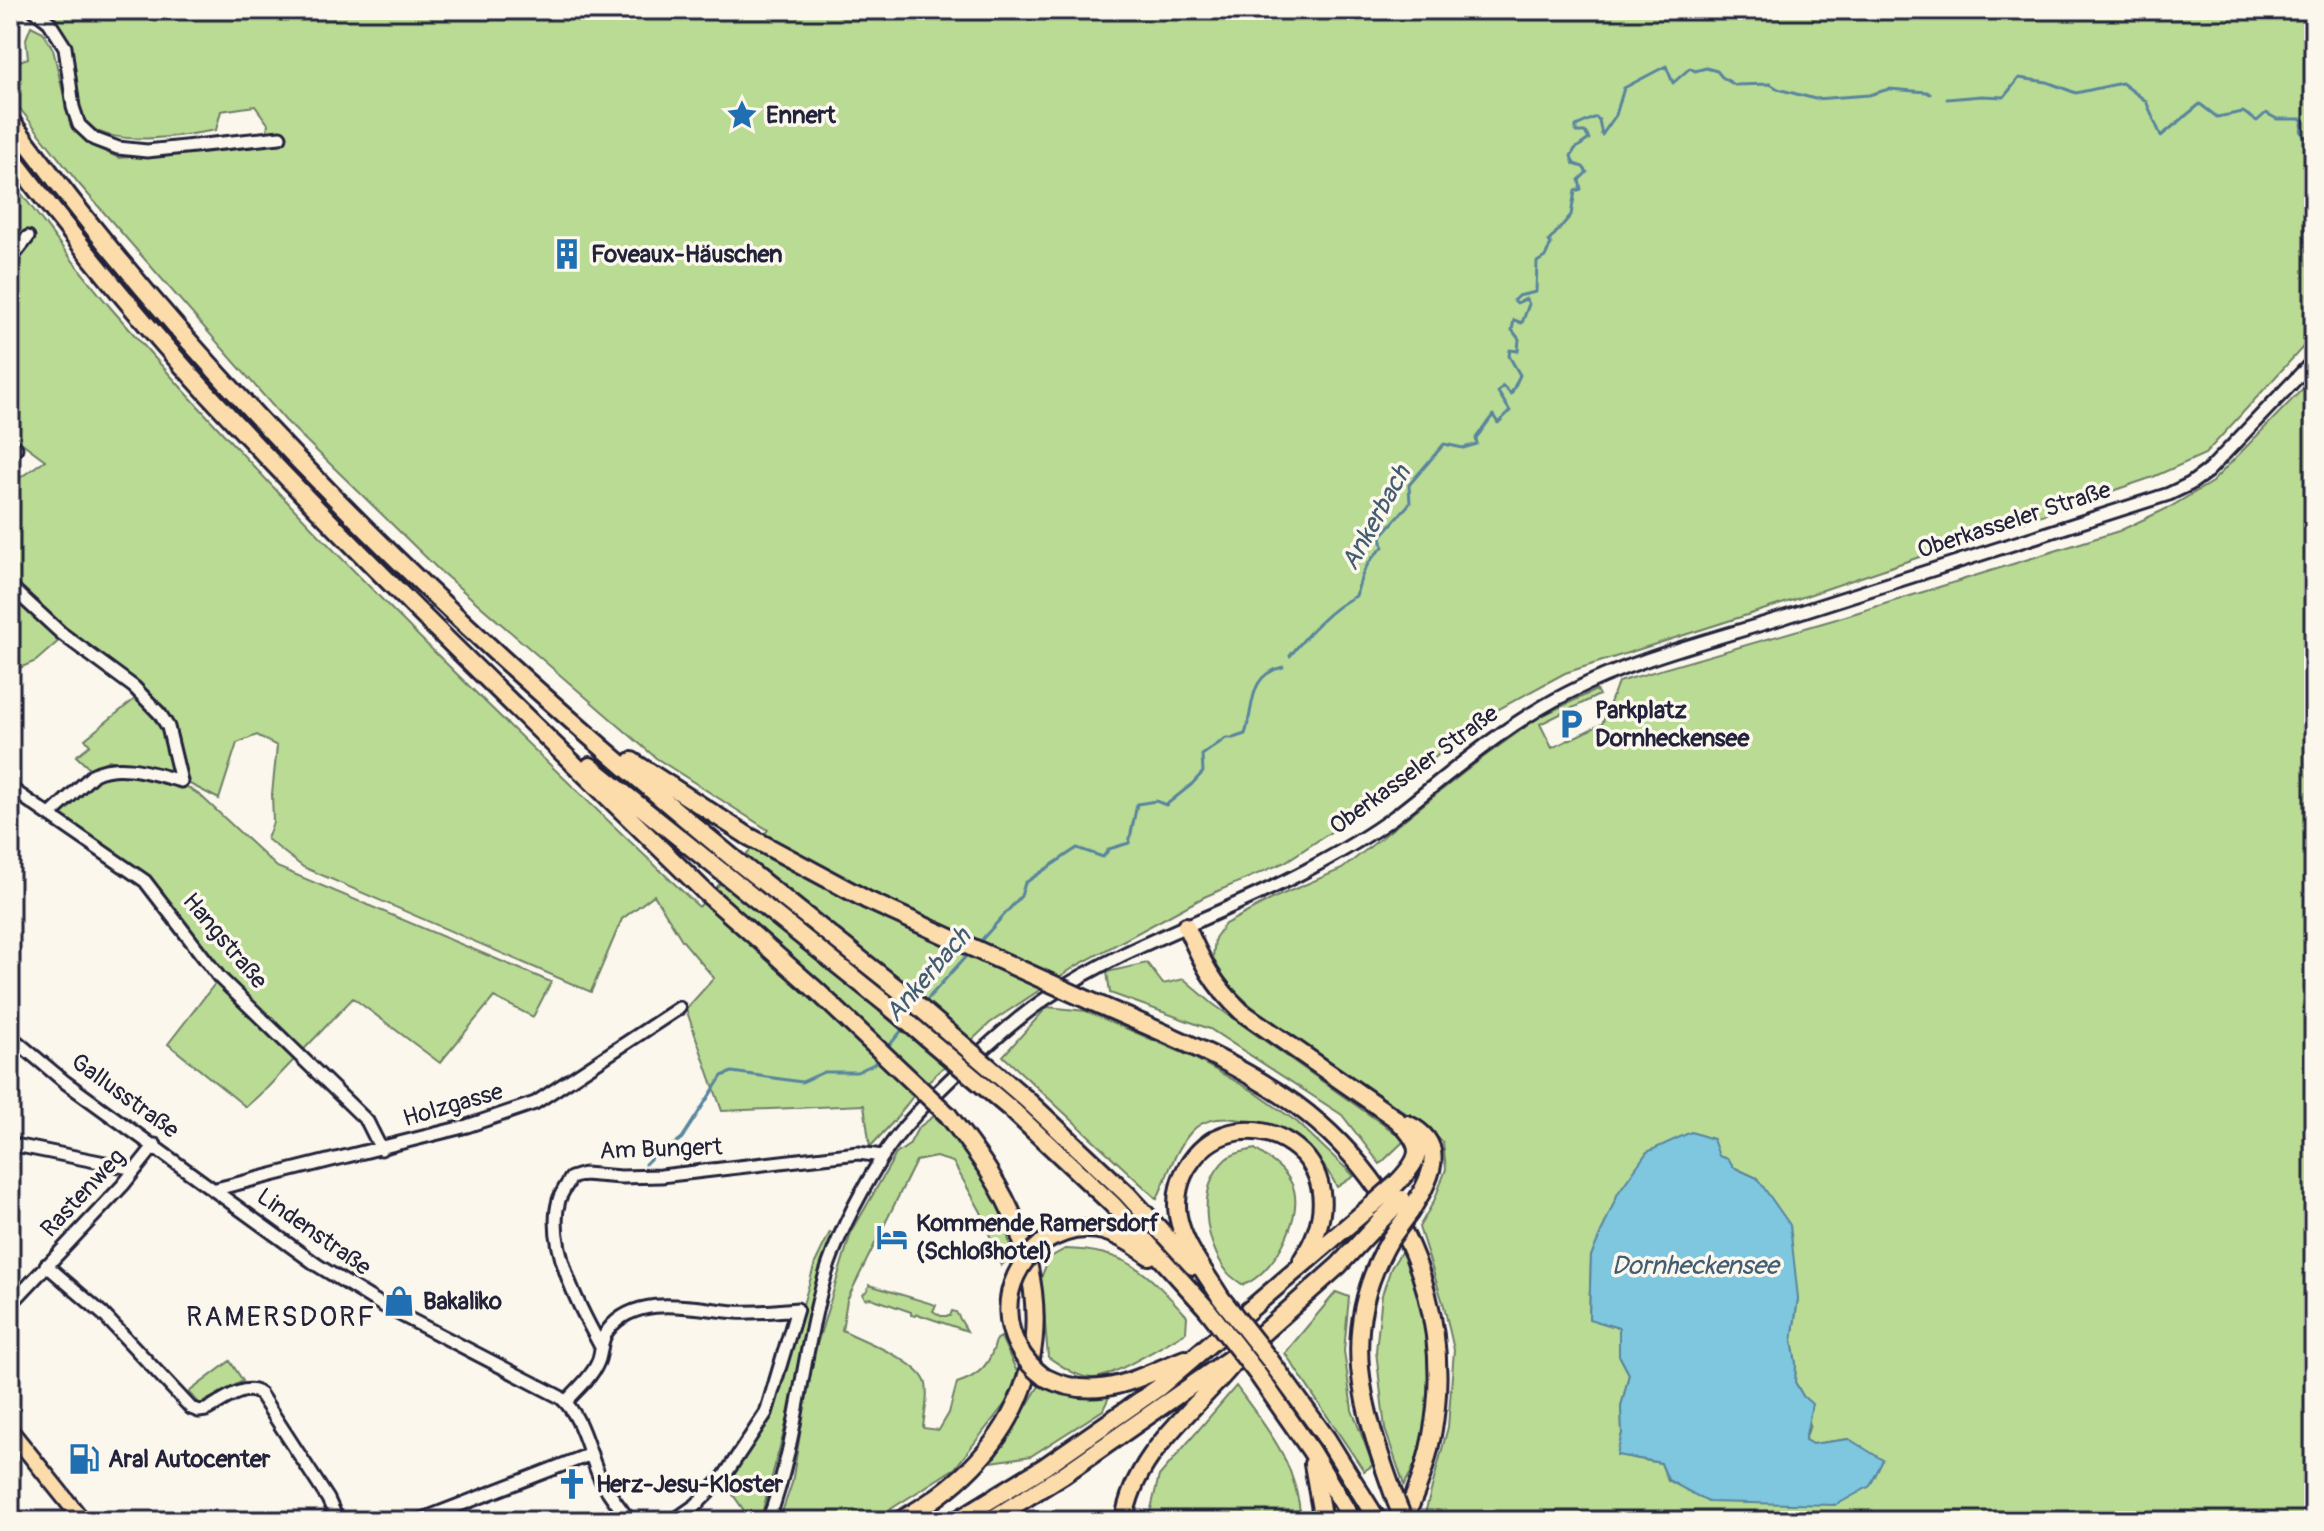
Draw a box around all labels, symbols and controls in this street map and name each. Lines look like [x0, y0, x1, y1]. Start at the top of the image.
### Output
place icon: Ennert [725, 98, 759, 132]
place label: Ennert [766, 101, 837, 130]
building icon: Foveaux-Häuschen [550, 237, 584, 271]
place label: Foveaux-Häuschen [591, 240, 783, 269]
water label: Ankerbach [1334, 458, 1419, 576]
street label: Oberkasseler Straße [1914, 475, 2114, 565]
place label: Parkplatz Dornheckensee [1595, 696, 1750, 753]
street label: Oberkasseler Straße [1324, 699, 1504, 841]
parking icon: Parkplatz Dornheckensee [1554, 707, 1588, 741]
street label: Hangstraße [177, 887, 274, 995]
water label: Ankerbach [878, 920, 979, 1029]
street label: Gallusstraße [65, 1047, 185, 1145]
street label: Holzgasse [400, 1077, 507, 1133]
street label: Am Bungert [599, 1132, 723, 1166]
street label: Rastenweg [35, 1143, 131, 1243]
street label: Lindenstraße [251, 1182, 377, 1282]
place label: Kommende Ramersdorf (Schloßhotel) [916, 1209, 1159, 1266]
hotel icon: Kommende Ramersdorf (Schloßhotel) [875, 1220, 909, 1254]
water label: Dornheckensee [1611, 1250, 1781, 1282]
shop icon: Bakaliko [382, 1284, 416, 1318]
place label: Bakaliko [423, 1287, 502, 1316]
district label: RAMERSDORF [186, 1300, 376, 1335]
fuel station icon: Aral Autocenter [67, 1442, 101, 1476]
place label: Aral Autocenter [108, 1445, 271, 1474]
church icon: Herz-Jesu-Kloster [555, 1467, 589, 1501]
place label: Herz-Jesu-Kloster [596, 1470, 784, 1499]

